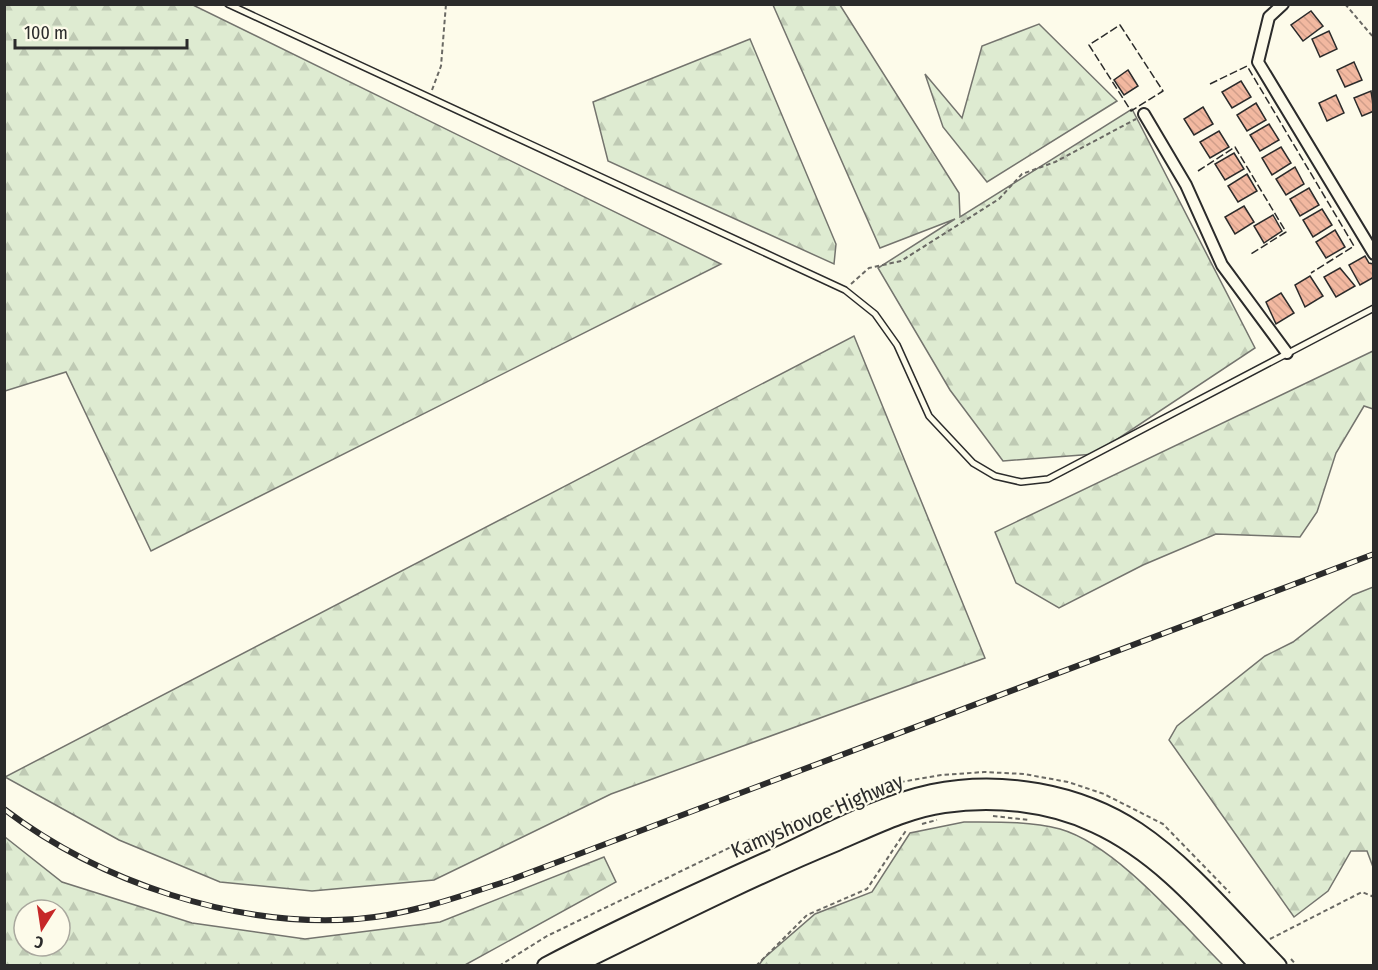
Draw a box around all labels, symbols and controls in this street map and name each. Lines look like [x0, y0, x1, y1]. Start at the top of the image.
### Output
scale bar [15, 12, 188, 50]
text: 100 m [24, 22, 68, 44]
street label: Kamyshovoe Highway [727, 768, 908, 864]
north arrow [12, 898, 72, 958]
text: С [32, 932, 45, 952]

